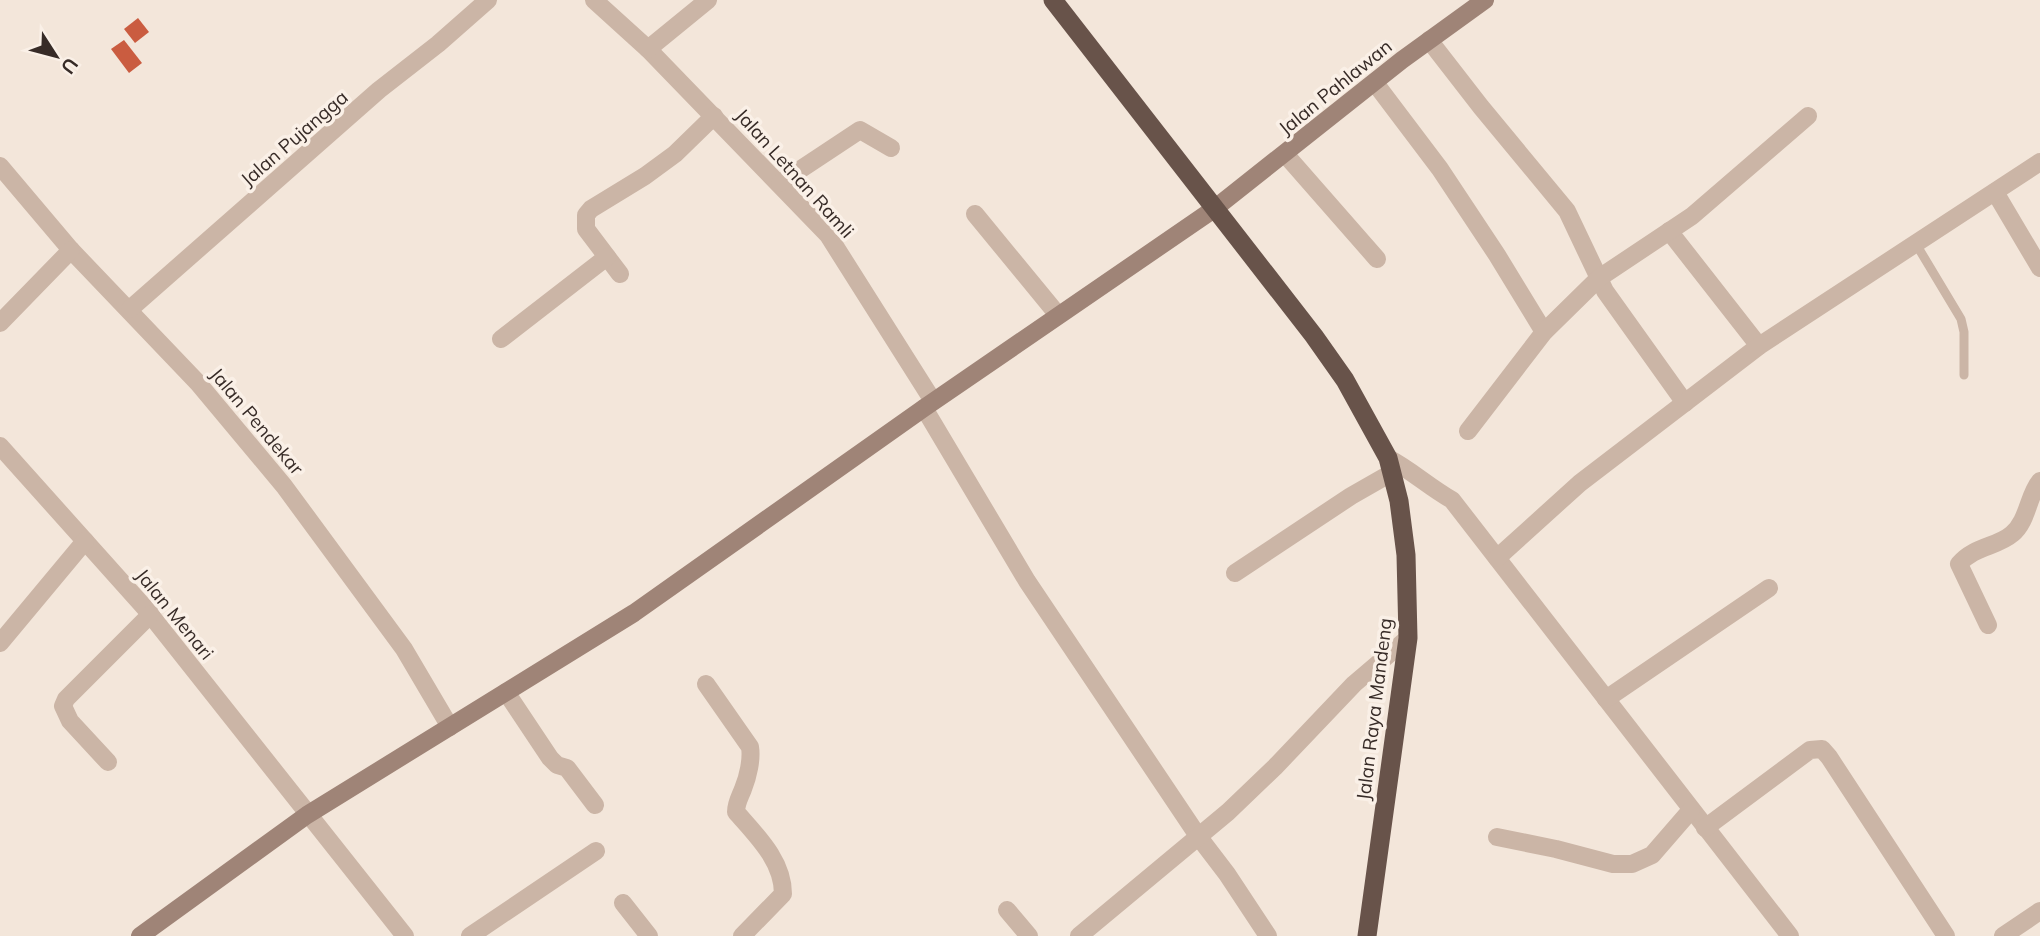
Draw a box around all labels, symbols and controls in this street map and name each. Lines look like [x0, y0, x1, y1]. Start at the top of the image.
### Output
north arrow [21, 21, 91, 91]
street label: Jalan Pahlawan [1274, 34, 1396, 140]
text: U [56, 53, 84, 79]
street label: Jalan Pujangga [235, 85, 353, 191]
street label: Jalan Letnan Ramli [731, 103, 859, 243]
street label: Jalan Pendekar [205, 362, 309, 480]
street label: Jalan Menari [131, 564, 219, 664]
street label: Jalan Raya Mandeng [1351, 616, 1397, 802]

